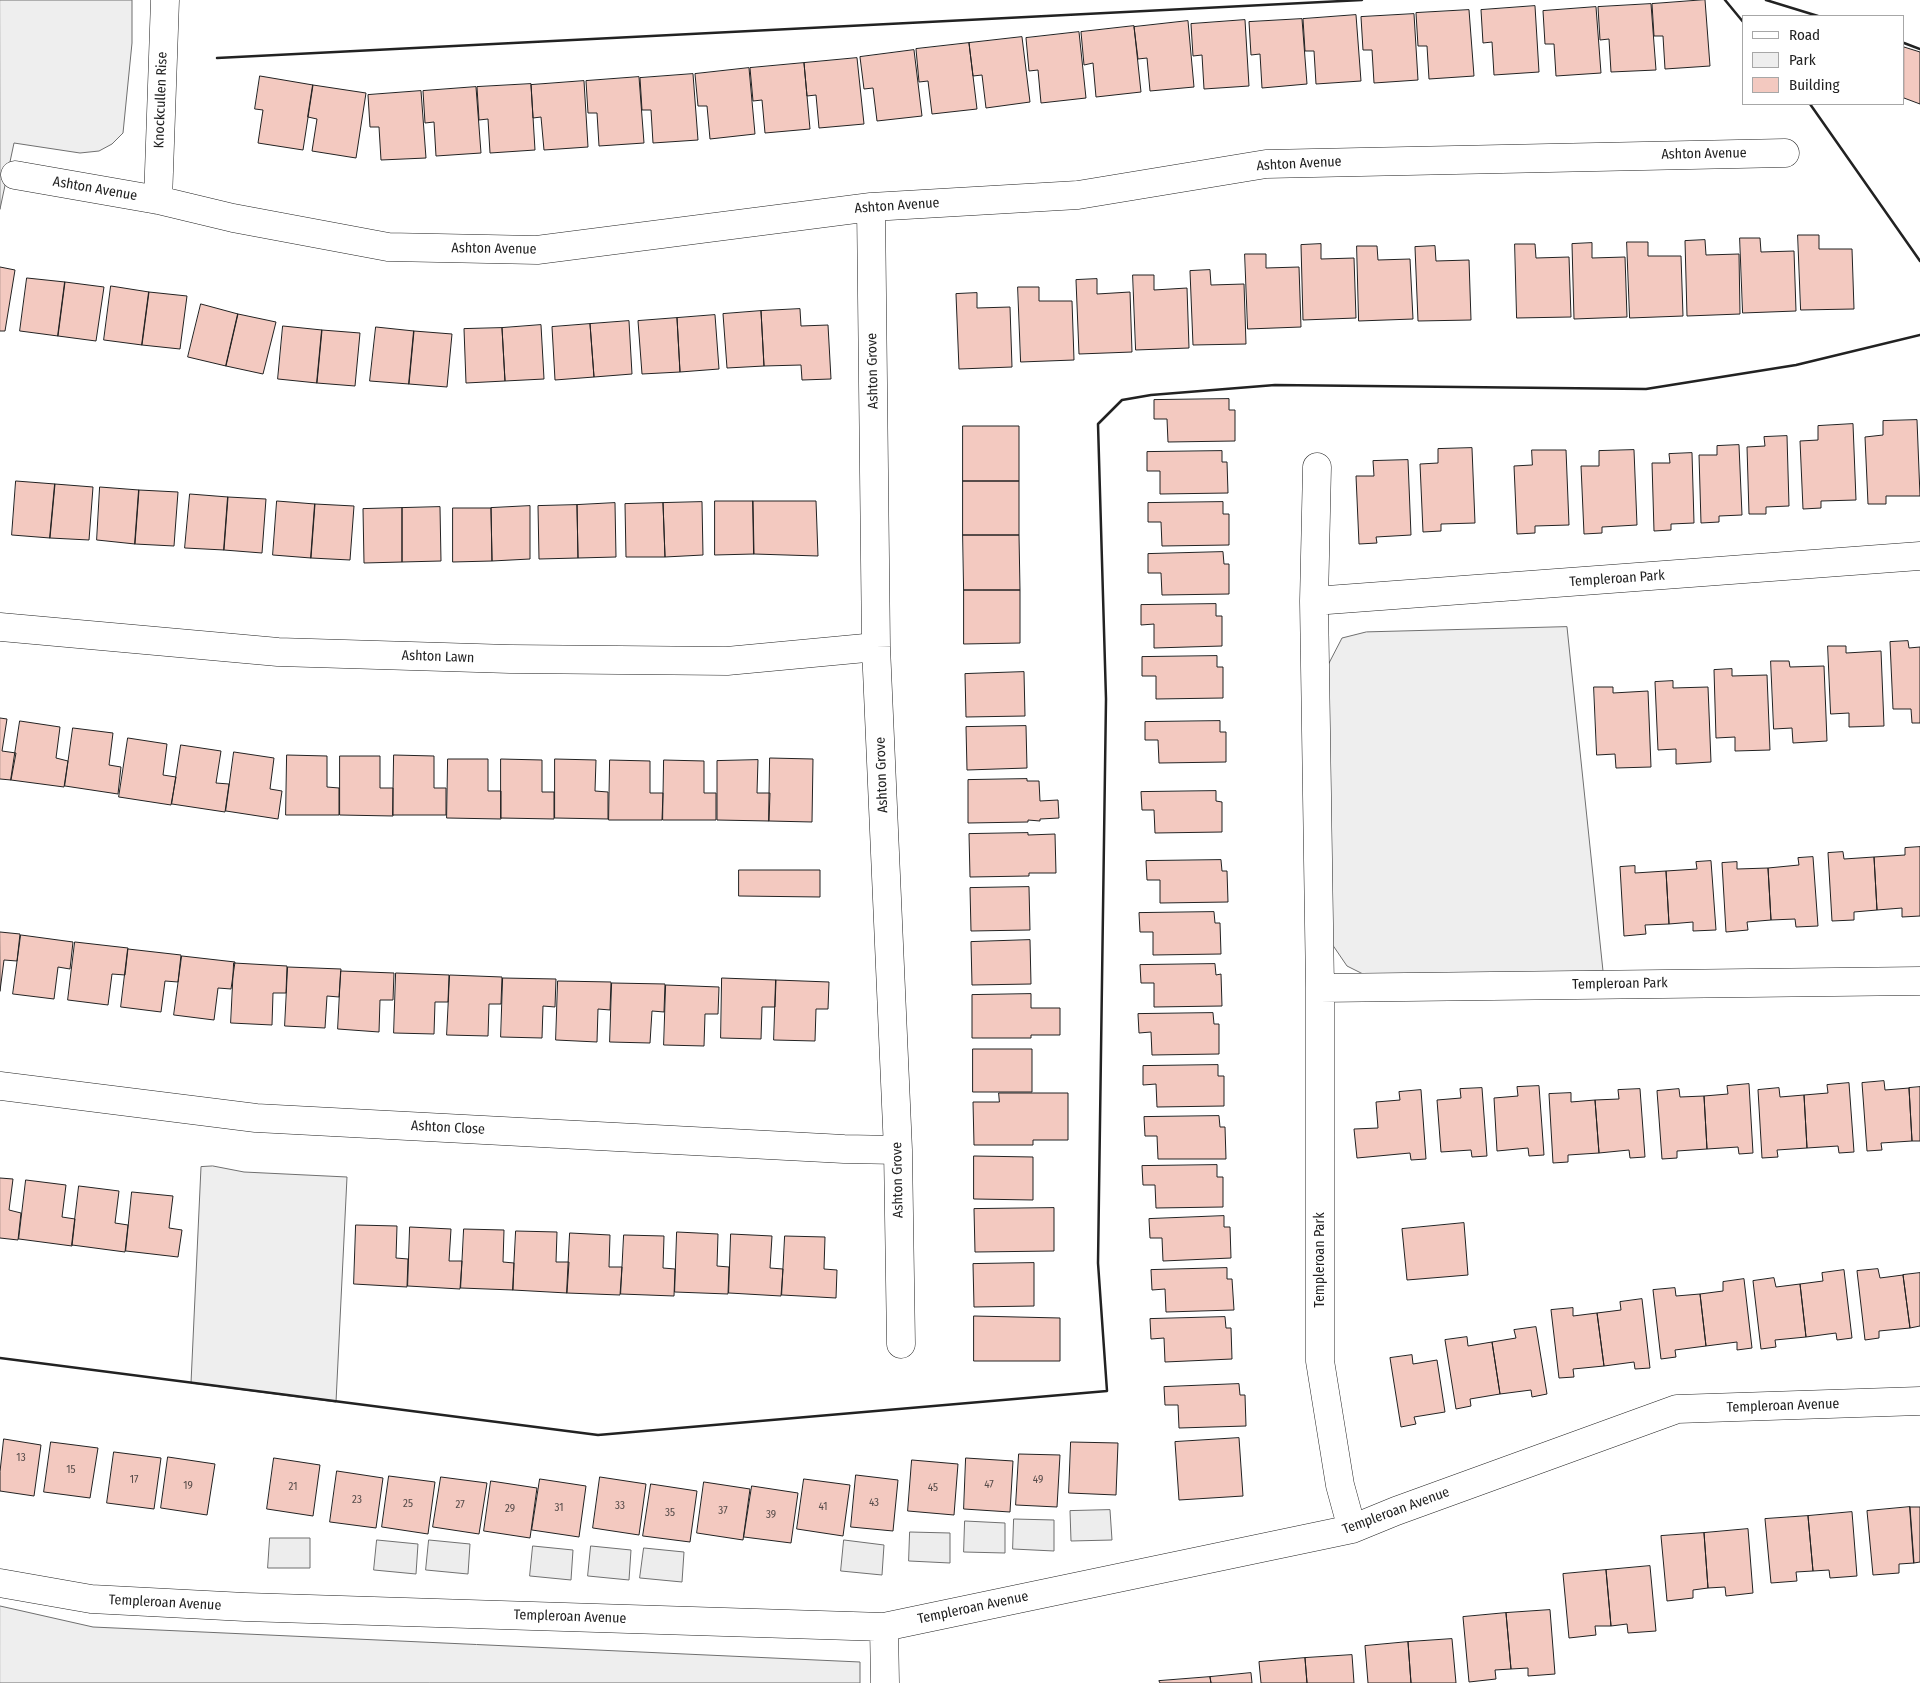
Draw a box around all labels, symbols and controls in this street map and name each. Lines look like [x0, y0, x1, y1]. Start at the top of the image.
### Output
legend [1742, 15, 1905, 105]
text: Road [1789, 26, 1820, 44]
street label: Knockcullen Rise [151, 51, 171, 149]
text: Park [1789, 51, 1816, 69]
text: Building [1789, 76, 1840, 94]
street label: Ashton Avenue [1661, 145, 1747, 163]
street label: Ashton Avenue [1256, 153, 1342, 175]
street label: Ashton Avenue [52, 173, 138, 205]
street label: Ashton Avenue [854, 195, 940, 217]
street label: Ashton Avenue [451, 240, 537, 258]
street label: Ashton Grove [864, 333, 882, 409]
street label: Templeroan Park [1569, 567, 1665, 591]
street label: Ashton Lawn [401, 647, 475, 667]
street label: Ashton Grove [872, 737, 892, 813]
street label: Templeroan Park [1572, 975, 1668, 993]
street label: Ashton Close [411, 1118, 485, 1138]
street label: Ashton Grove [889, 1142, 907, 1218]
street label: Templeroan Park [1312, 1212, 1328, 1308]
street label: Templeroan Avenue [1726, 1396, 1840, 1416]
house number: 13 [16, 1451, 26, 1465]
house number: 15 [66, 1463, 76, 1477]
house number: 17 [130, 1473, 138, 1487]
house number: 49 [1033, 1473, 1043, 1487]
house number: 47 [984, 1478, 994, 1492]
house number: 19 [183, 1479, 193, 1493]
house number: 21 [289, 1480, 297, 1494]
house number: 45 [928, 1481, 938, 1495]
street label: Templeroan Avenue [1340, 1484, 1452, 1538]
house number: 23 [352, 1493, 362, 1507]
house number: 43 [869, 1496, 879, 1510]
house number: 25 [403, 1497, 413, 1511]
house number: 27 [455, 1498, 465, 1512]
house number: 33 [615, 1499, 625, 1513]
house number: 41 [818, 1500, 828, 1514]
house number: 31 [555, 1501, 563, 1515]
house number: 29 [505, 1502, 515, 1516]
house number: 37 [718, 1504, 728, 1518]
house number: 35 [665, 1506, 675, 1520]
house number: 39 [766, 1508, 776, 1522]
street label: Templeroan Avenue [916, 1588, 1030, 1628]
street label: Templeroan Avenue [108, 1592, 222, 1614]
street label: Templeroan Avenue [513, 1607, 627, 1627]

